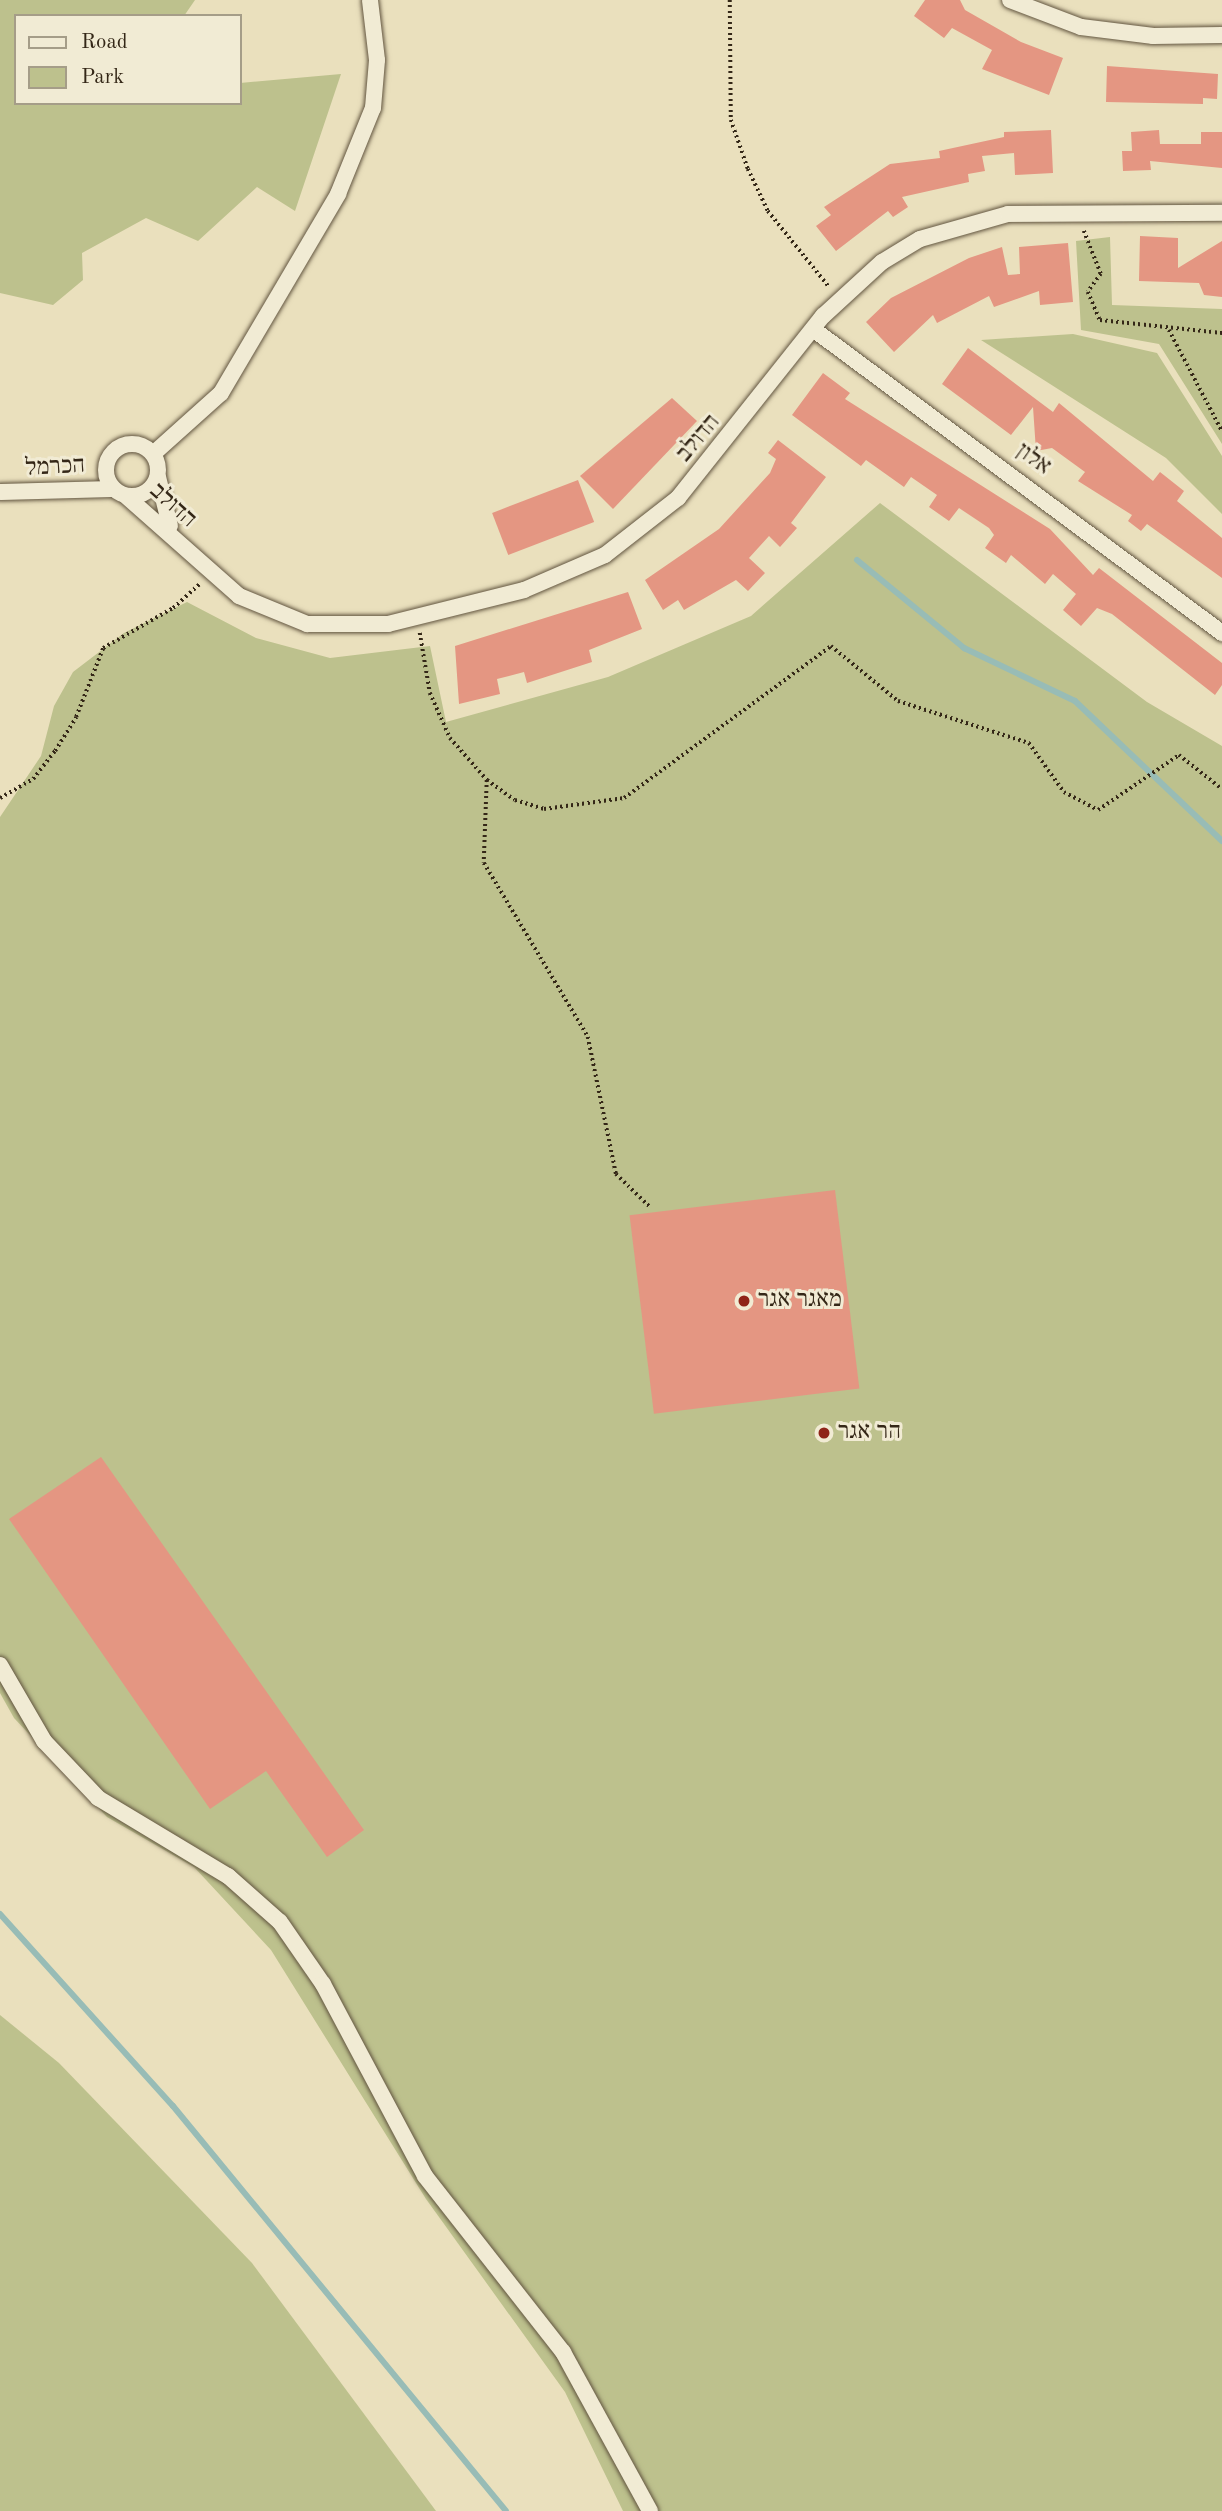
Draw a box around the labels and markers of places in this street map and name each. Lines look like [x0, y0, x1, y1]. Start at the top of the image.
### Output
place label: מאגר אגר [758, 1287, 842, 1315]
marker: מאגר אגר [736, 1293, 752, 1309]
place label: הר אגר [838, 1419, 901, 1447]
marker: הר אגר [816, 1425, 832, 1441]

